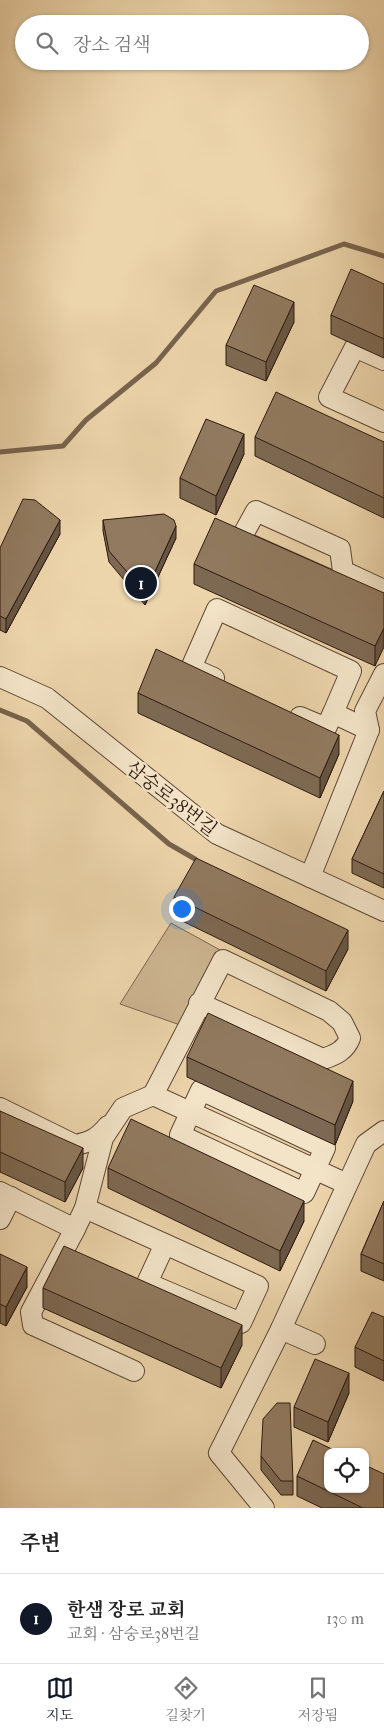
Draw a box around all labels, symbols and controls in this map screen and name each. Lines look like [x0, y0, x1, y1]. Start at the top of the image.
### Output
search box [15, 15, 369, 70]
icon: search [33, 29, 61, 57]
text: 장소 검색 [73, 34, 151, 56]
pin: 1 [125, 564, 157, 602]
street label: 삼숭로38번길 [122, 757, 221, 841]
your location [169, 896, 195, 922]
map controls [324, 1448, 369, 1493]
button: locate [324, 1448, 369, 1493]
text: 주변 [20, 1531, 61, 1555]
text: 한샘 장로 교회 [67, 1599, 185, 1621]
text: 1 [33, 1609, 39, 1628]
text: 130 m [326, 1609, 364, 1628]
text: 교회 · 삼숭로38번길 [67, 1624, 200, 1643]
tab: 지도 [46, 1674, 74, 1724]
tab: 길찾기 [165, 1674, 206, 1724]
tab: 저장됨 [298, 1674, 338, 1724]

